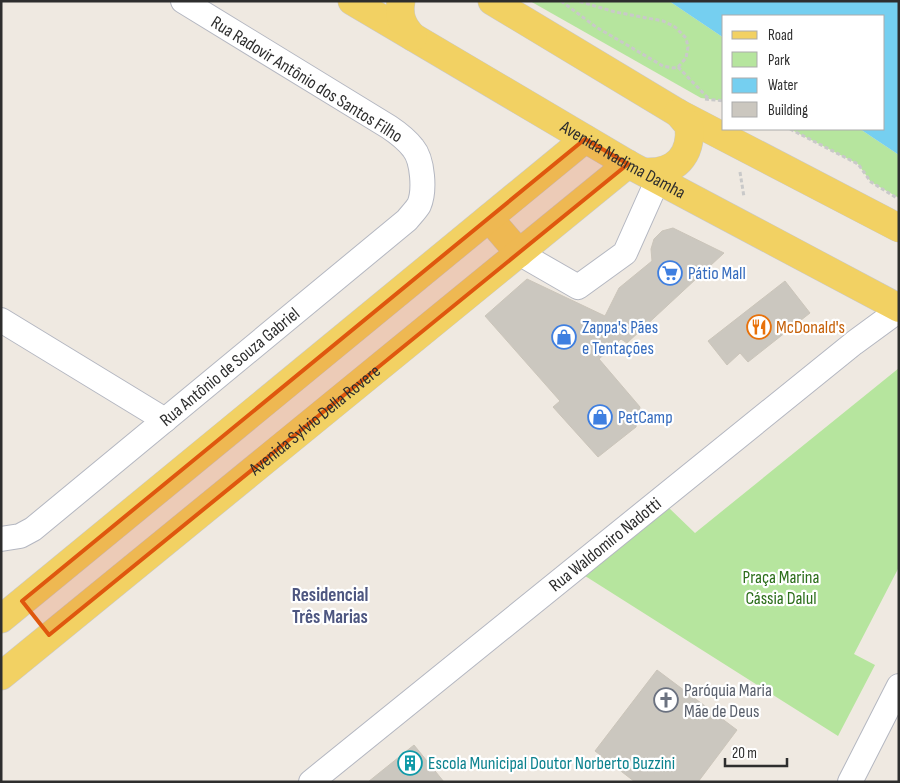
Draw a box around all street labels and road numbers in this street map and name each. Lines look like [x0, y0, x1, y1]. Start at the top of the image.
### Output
street label: Rua Radovir Antônio dos Santos Filho [207, 12, 406, 147]
street label: Avenida Nadima Damha [556, 116, 689, 204]
street label: Rua Antônio de Souza Gabriel [156, 303, 304, 431]
street label: Avenida Sylvio Della Rovere [244, 361, 385, 481]
street label: Rua Waldomiro Nadotti [545, 493, 665, 596]

